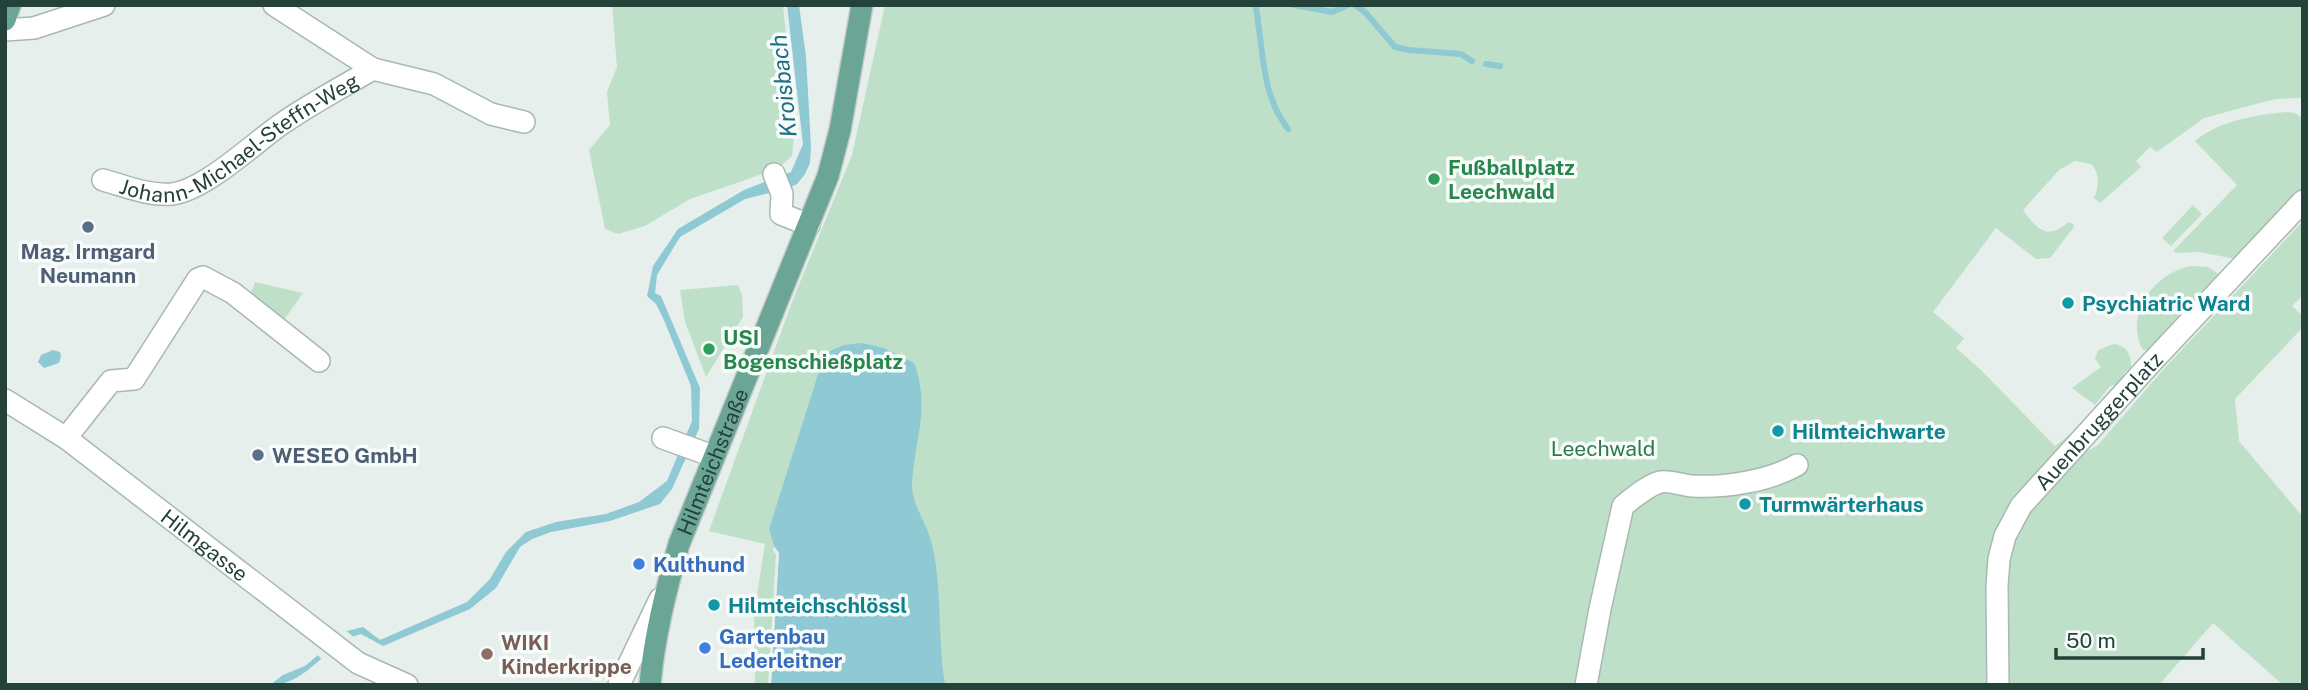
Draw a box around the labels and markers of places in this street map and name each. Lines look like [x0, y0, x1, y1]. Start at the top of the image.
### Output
place label: Fußballplatz Leechwald [1448, 155, 1575, 204]
marker: Fußballplatz Leechwald [1426, 171, 1442, 187]
marker: Mag. Irmgard Neumann [80, 219, 96, 235]
place label: Mag. Irmgard Neumann [21, 239, 155, 288]
place label: Psychiatric Ward [2082, 291, 2250, 316]
marker: Psychiatric Ward [2060, 295, 2076, 311]
place label: USI Bogenschießplatz [723, 325, 903, 374]
marker: USI Bogenschießplatz [701, 341, 717, 357]
place label: Hilmteichwarte [1792, 419, 1946, 444]
marker: Hilmteichwarte [1770, 423, 1786, 439]
place label: WESEO GmbH [272, 443, 418, 468]
marker: WESEO GmbH [250, 447, 266, 463]
place label: Turmwärterhaus [1759, 492, 1924, 517]
marker: Turmwärterhaus [1737, 496, 1753, 512]
place label: Kulthund [653, 552, 745, 577]
marker: Kulthund [631, 556, 647, 572]
place label: Hilmteichschlössl [728, 593, 907, 618]
marker: Hilmteichschlössl [706, 597, 722, 613]
place label: Gartenbau Lederleitner [719, 624, 843, 673]
place label: WIKI Kinderkrippe [501, 630, 632, 679]
marker: Gartenbau Lederleitner [697, 640, 713, 656]
marker: WIKI Kinderkrippe [479, 646, 495, 662]

